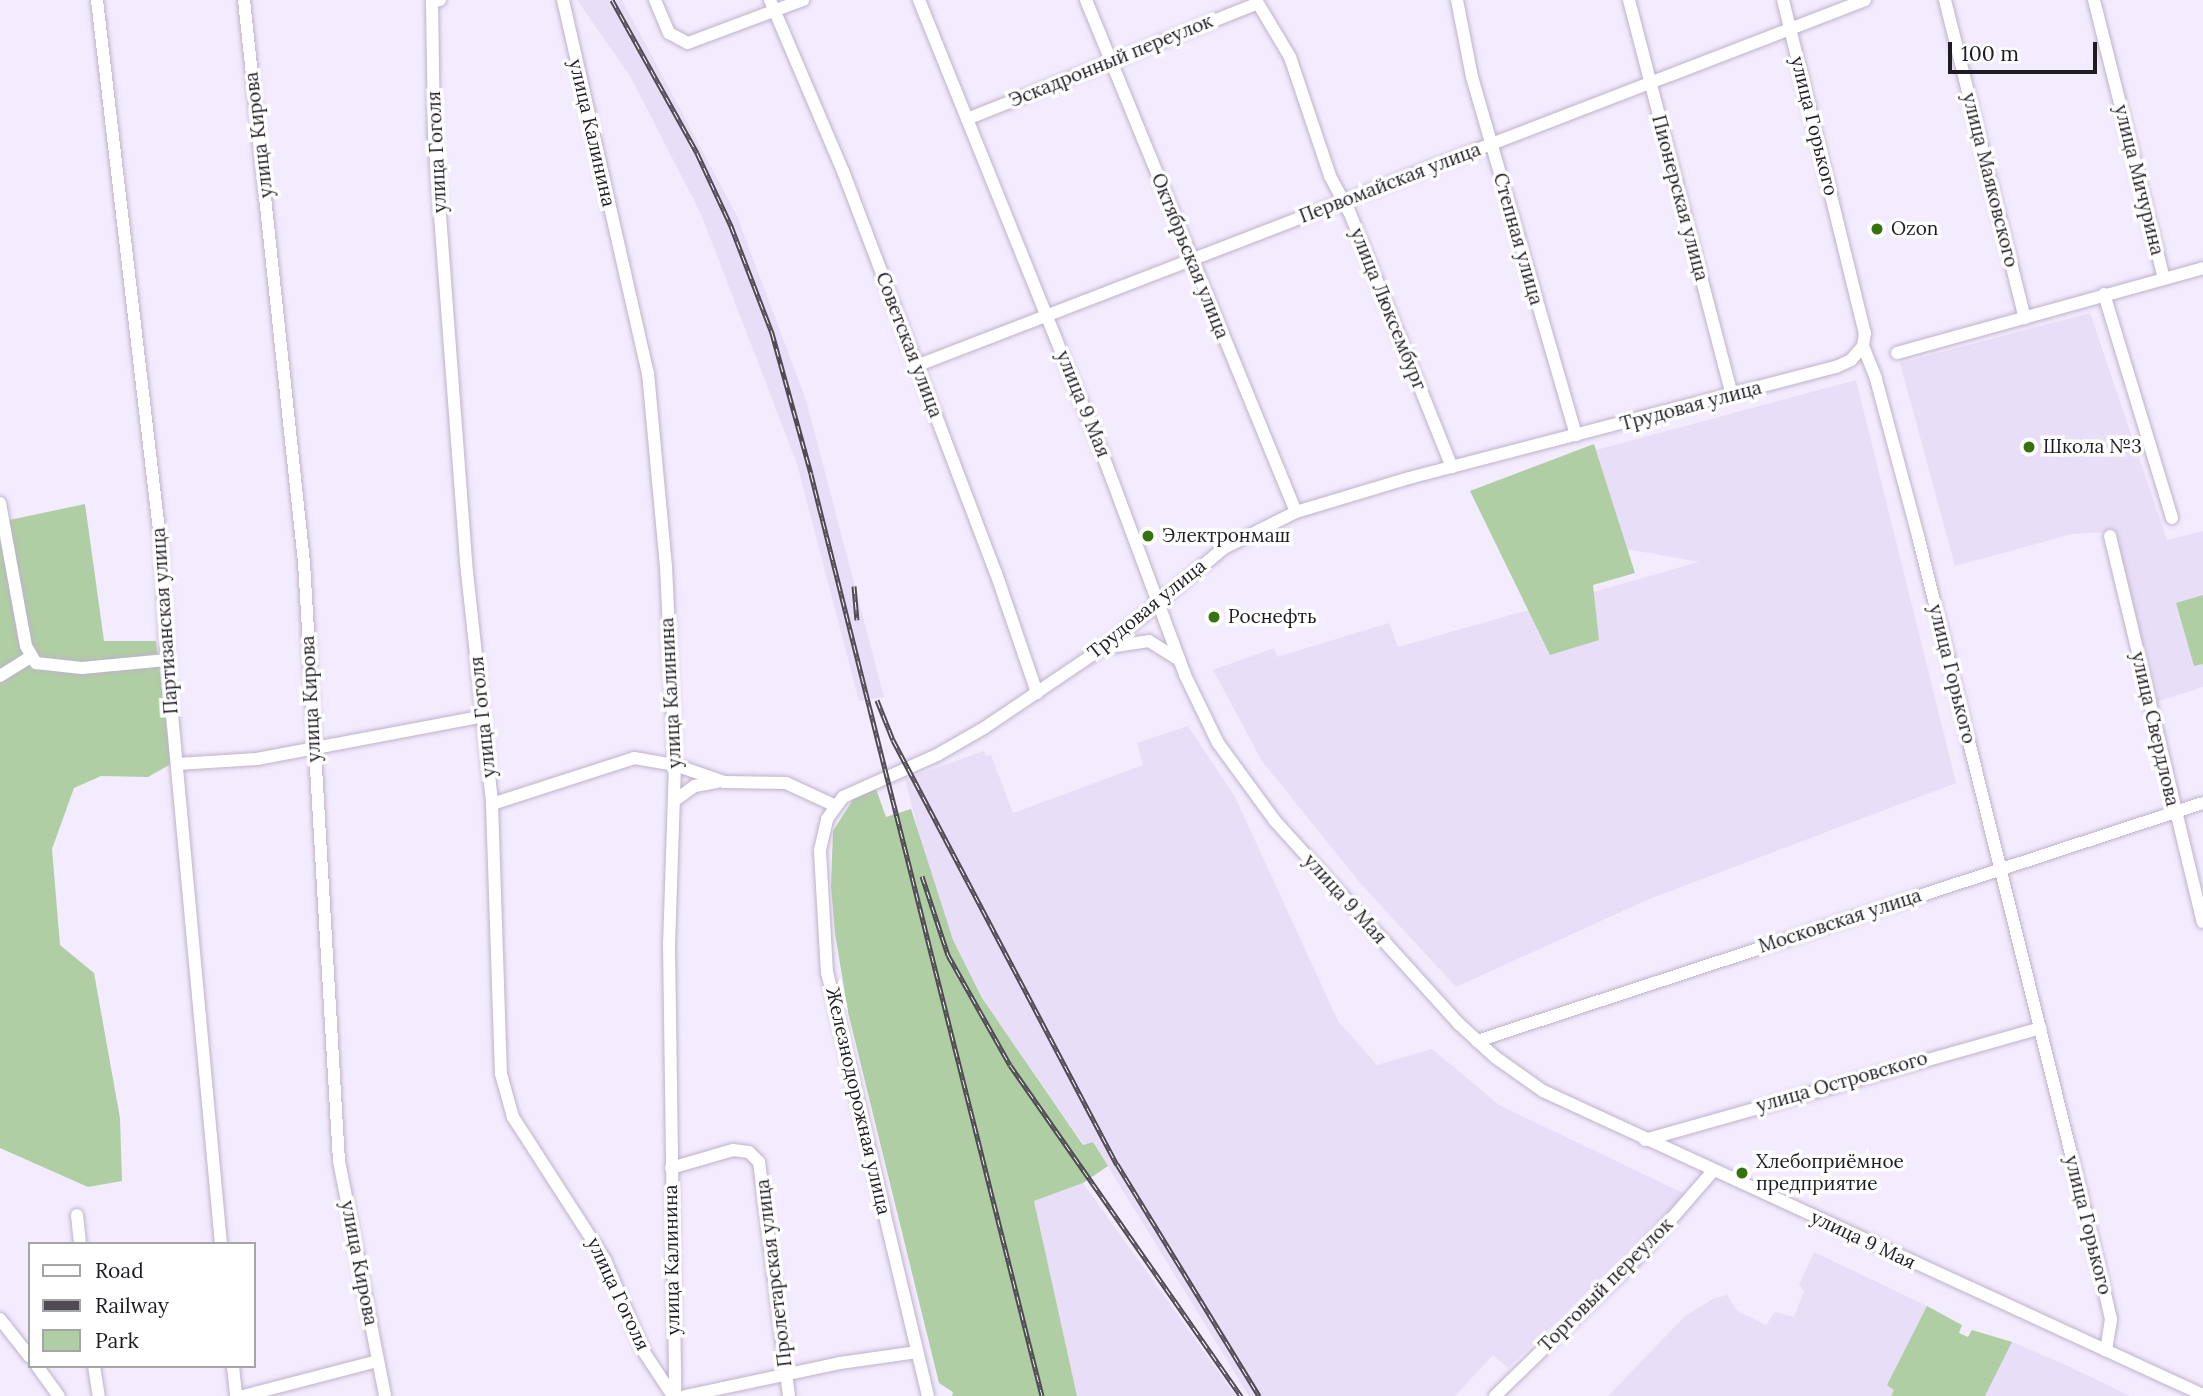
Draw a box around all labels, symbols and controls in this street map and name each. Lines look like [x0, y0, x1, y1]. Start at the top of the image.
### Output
street label: Эскадронный переулок [1006, 10, 1216, 112]
scale bar [1951, 28, 2100, 72]
text: 100 m [1961, 40, 2019, 67]
street label: улица Горького [1786, 54, 1842, 198]
street label: улица Калинина [564, 57, 620, 209]
street label: улица Кирова [240, 71, 278, 199]
street label: улица Гоголя [422, 90, 452, 214]
street label: улица Маяковского [1957, 90, 2023, 270]
street label: улица Мичурина [2109, 102, 2169, 258]
street label: Пионерская улица [1647, 113, 1713, 283]
street label: Первомайская улица [1296, 138, 1484, 228]
street label: Октябрьская улица [1146, 170, 1234, 342]
street label: Степная улица [1488, 170, 1548, 308]
place label: Ozon [1891, 218, 1938, 240]
marker: Ozon [1869, 221, 1885, 237]
street label: улица Люксембург [1345, 225, 1431, 393]
street label: Советская улица [871, 269, 947, 421]
street label: улица 9 Мая [1051, 347, 1115, 461]
street label: Трудовая улица [1618, 376, 1764, 436]
place label: Школа №3 [2043, 436, 2142, 458]
marker: Школа №3 [2021, 439, 2037, 455]
place label: Электронмаш [1162, 525, 1290, 547]
street label: Партизанская улица [147, 527, 183, 715]
marker: Электронмаш [1140, 528, 1156, 544]
street label: Трудовая улица [1083, 554, 1211, 664]
street label: улица Горького [1924, 602, 1980, 746]
place label: Роснефть [1228, 606, 1317, 628]
marker: Роснефть [1206, 609, 1222, 625]
street label: улица Калинина [656, 617, 686, 769]
street label: улица Кирова [296, 635, 326, 763]
street label: улица Свердлова [2126, 650, 2184, 808]
street label: улица Гоголя [465, 655, 501, 779]
street label: улица 9 Мая [1299, 849, 1391, 949]
street label: Московская улица [1756, 884, 1924, 958]
street label: Железнодорожная улица [821, 985, 895, 1217]
street label: улица Островского [1754, 1047, 1930, 1117]
place label: Хлебоприёмное предприятие [1756, 1151, 1904, 1195]
street label: улица Горького [2060, 1153, 2116, 1297]
marker: Хлебоприёмное предприятие [1734, 1165, 1750, 1181]
street label: Пролетарская улица [751, 1178, 797, 1368]
street label: улица Калинина [659, 1184, 685, 1336]
street label: улица Кирова [336, 1199, 382, 1327]
street label: улица 9 Мая [1807, 1206, 1919, 1274]
street label: Торговый переулок [1534, 1213, 1678, 1357]
street label: улица Гоголя [582, 1234, 654, 1354]
legend [28, 1242, 256, 1368]
text: Road [95, 1257, 144, 1284]
text: Railway [95, 1292, 169, 1319]
text: Park [95, 1327, 139, 1354]

